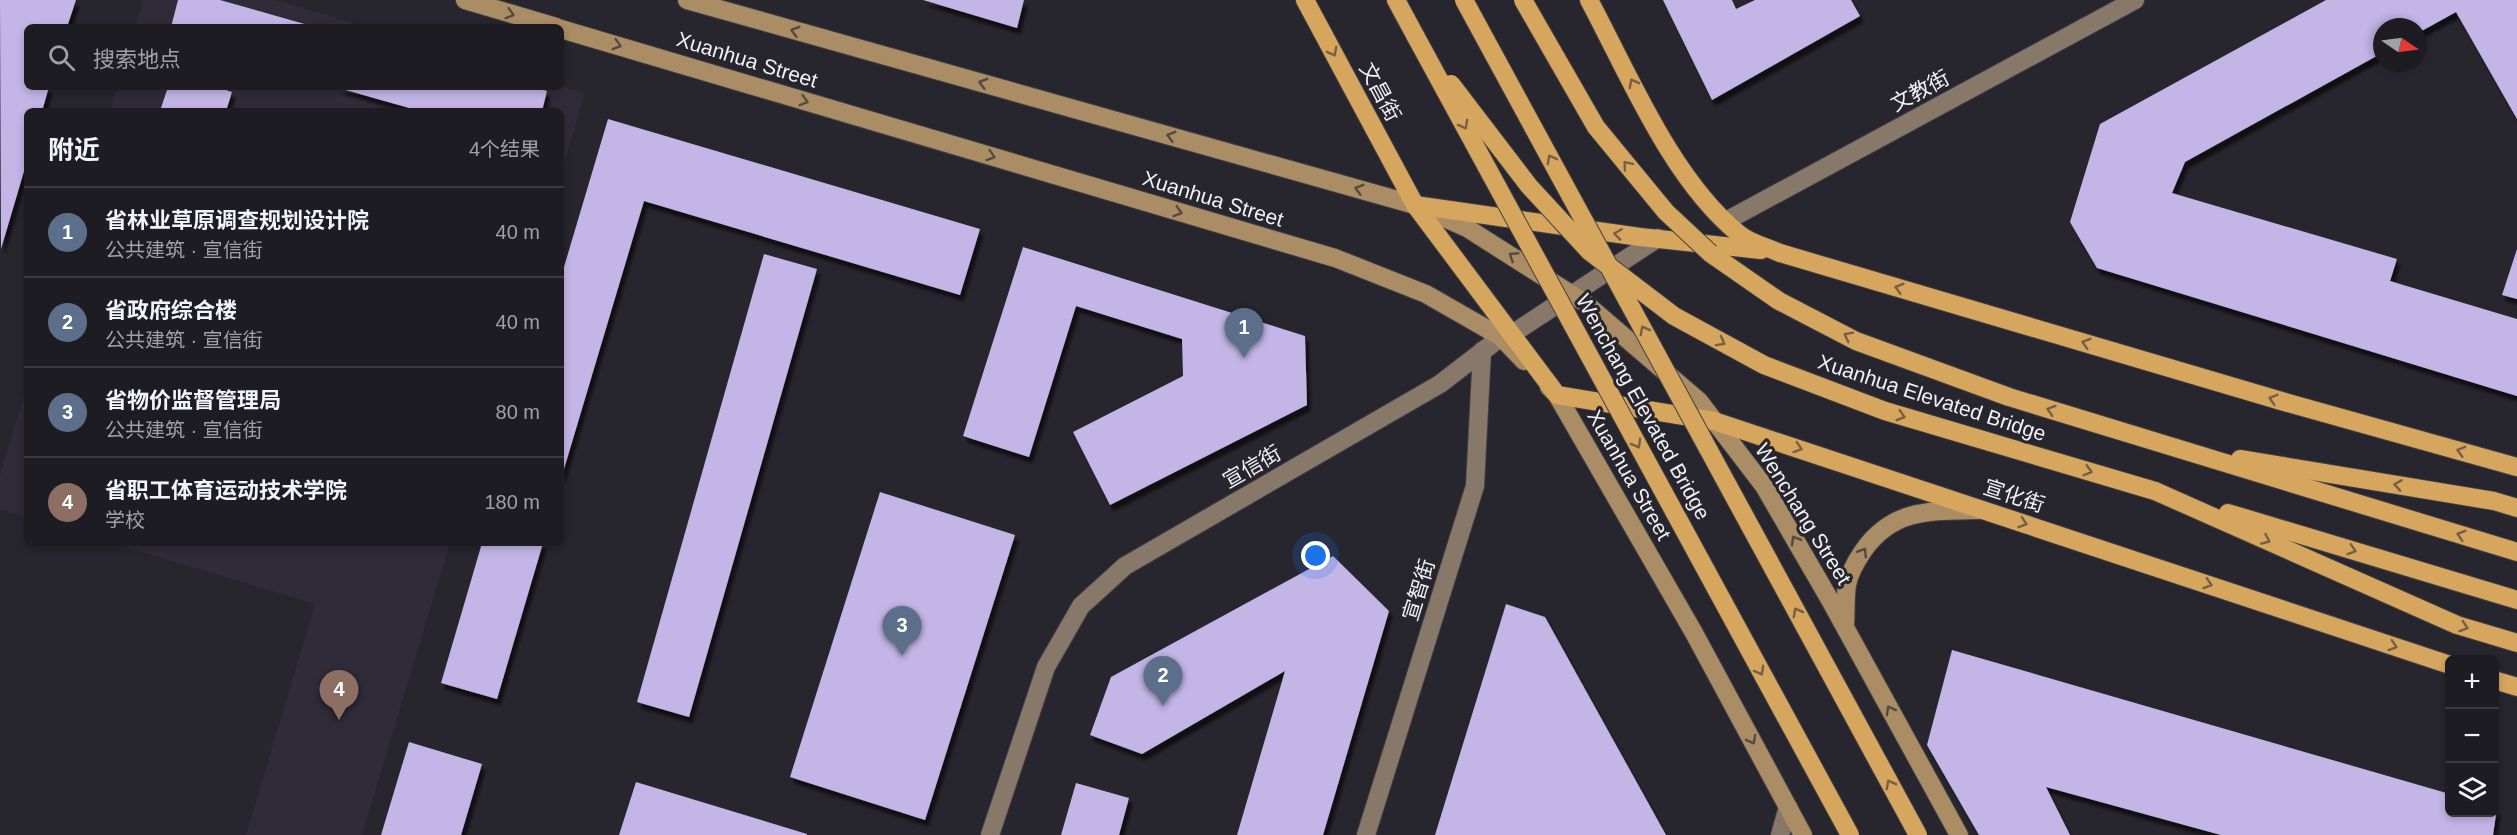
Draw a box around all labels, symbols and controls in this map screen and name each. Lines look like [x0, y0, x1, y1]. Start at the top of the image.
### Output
one-way arrow [505, 6, 515, 19]
north arrow [2373, 18, 2427, 72]
search box [24, 24, 564, 90]
one-way arrow [790, 25, 800, 38]
street label: Xuanhua Street [674, 27, 820, 92]
one-way arrow [611, 38, 622, 50]
icon: search [45, 41, 78, 74]
one-way arrow [1326, 45, 1337, 56]
text: 搜索地点 [93, 47, 181, 72]
street label: 文昌街 [1355, 59, 1405, 125]
street label: 文教街 [1887, 66, 1953, 116]
one-way arrow [978, 78, 989, 90]
one-way arrow [1629, 78, 1640, 89]
one-way arrow [798, 94, 809, 106]
one-way arrow [1457, 119, 1468, 129]
one-way arrow [1166, 131, 1177, 143]
text: 附近 [48, 135, 100, 165]
text: 4个结果 [469, 138, 540, 160]
one-way arrow [985, 149, 996, 161]
one-way arrow [1547, 155, 1558, 165]
one-way arrow [1623, 161, 1634, 172]
street label: Xuanhua Street [1140, 166, 1286, 231]
one-way arrow [1354, 184, 1364, 196]
one-way arrow [1172, 205, 1183, 217]
text: 省林业草原调查规划设计院 [105, 208, 369, 233]
text: 1 [62, 221, 73, 243]
text: 40 m [496, 221, 540, 243]
one-way arrow [1613, 228, 1622, 240]
text: 公共建筑 · 宣信街 [105, 239, 263, 261]
one-way arrow [1509, 253, 1520, 264]
one-way arrow [1894, 283, 1905, 295]
street label: Wenchang Elevated Bridge [1572, 290, 1715, 523]
text: 省政府综合楼 [105, 298, 237, 323]
pin: 1 [1224, 308, 1264, 358]
text: 2 [62, 311, 73, 333]
text: 40 m [496, 311, 540, 333]
one-way arrow [1640, 326, 1651, 336]
text: 公共建筑 · 宣信街 [105, 329, 263, 351]
one-way arrow [1844, 332, 1855, 344]
one-way arrow [1715, 335, 1725, 346]
one-way arrow [2081, 338, 2092, 350]
street label: Xuanhua Elevated Bridge [1815, 350, 2049, 445]
text: 省物价监督管理局 [105, 388, 281, 413]
one-way arrow [2268, 394, 2279, 406]
text: 3 [62, 401, 73, 423]
text: 80 m [496, 401, 540, 423]
one-way arrow [2046, 405, 2057, 417]
street label: Xuanhua Street [1583, 406, 1676, 544]
one-way arrow [1895, 409, 1906, 421]
text: 公共建筑 · 宣信街 [105, 419, 263, 441]
one-way arrow [1630, 438, 1641, 448]
street label: Wenchang Street [1751, 439, 1856, 589]
one-way arrow [1792, 440, 1803, 453]
street label: 宣信街 [1219, 441, 1285, 492]
one-way arrow [2456, 446, 2466, 459]
one-way arrow [2082, 464, 2093, 476]
street label: 宣化街 [1981, 475, 2048, 516]
text: 省职工体育运动技术学院 [105, 478, 347, 503]
one-way arrow [2393, 479, 2403, 492]
text: 4 [62, 491, 73, 513]
text: 180 m [484, 491, 540, 513]
text: 学校 [105, 509, 145, 531]
one-way arrow [2017, 515, 2028, 528]
one-way arrow [2456, 530, 2467, 542]
one-way arrow [2259, 533, 2270, 545]
one-way arrow [1791, 536, 1803, 546]
your location [1301, 541, 1330, 570]
one-way arrow [2346, 543, 2357, 555]
one-way arrow [1855, 548, 1867, 558]
street label: 宣智街 [1398, 556, 1439, 623]
one-way arrow [2202, 577, 2213, 590]
pin: 3 [882, 606, 922, 656]
one-way arrow [1793, 608, 1804, 618]
one-way arrow [2458, 619, 2469, 632]
one-way arrow [2387, 639, 2398, 651]
map controls [2445, 655, 2499, 817]
button: + [2445, 655, 2499, 709]
pin: 2 [1144, 656, 1182, 706]
one-way arrow [1753, 664, 1764, 675]
pin: 4 [320, 670, 358, 720]
one-way arrow [1886, 706, 1897, 716]
button: − [2445, 709, 2499, 763]
one-way arrow [1745, 734, 1756, 744]
button: layers [2445, 763, 2499, 817]
one-way arrow [1886, 779, 1897, 790]

